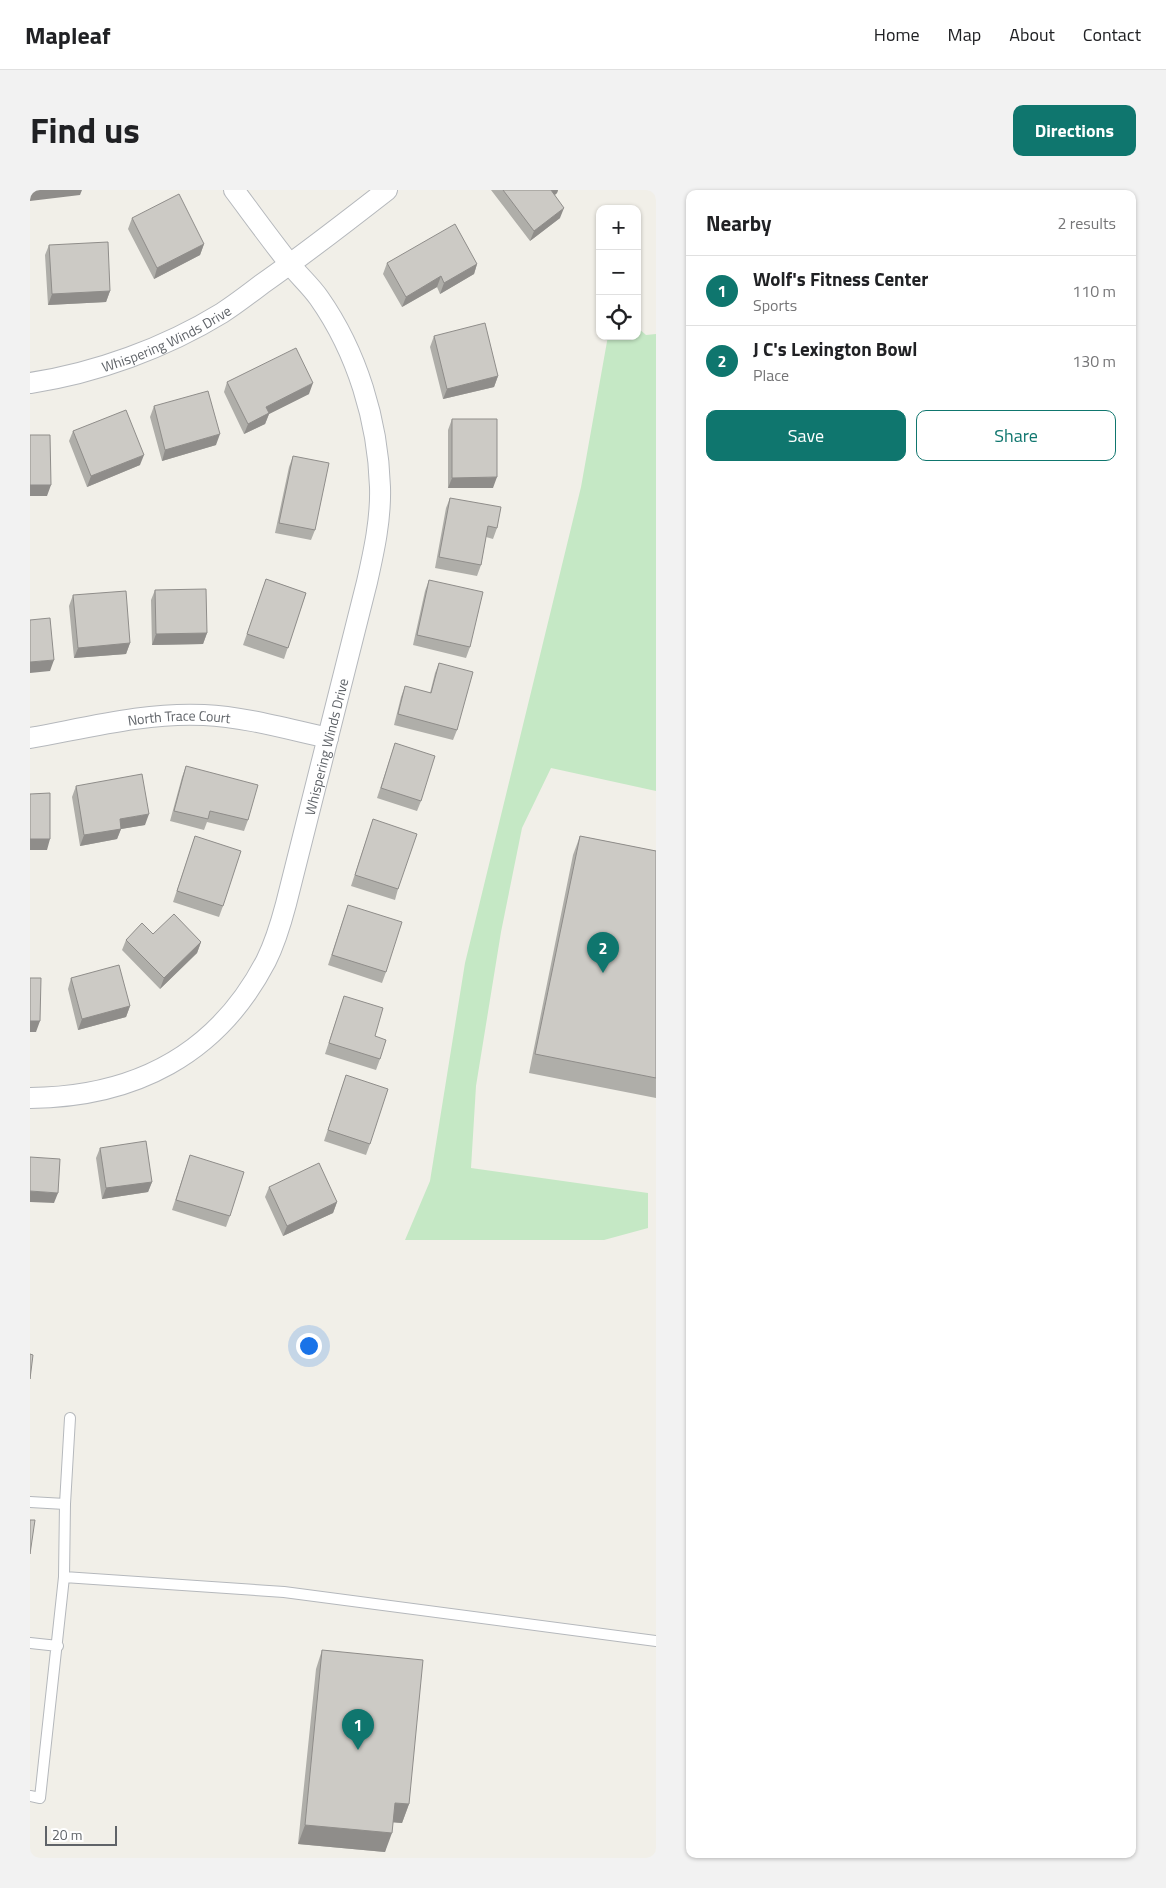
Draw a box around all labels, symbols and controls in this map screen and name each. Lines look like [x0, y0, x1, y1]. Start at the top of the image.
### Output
text: Mapleaf [25, 17, 110, 53]
text: Home [874, 21, 920, 48]
text: Map [948, 21, 981, 48]
text: About [1009, 21, 1055, 48]
text: Contact [1083, 21, 1141, 48]
text: Find us [30, 103, 140, 157]
button: Directions [1013, 105, 1136, 156]
map controls [596, 205, 641, 340]
button: + [596, 205, 641, 250]
text: Nearby [706, 207, 771, 239]
text: 2 results [1057, 211, 1116, 235]
button: − [596, 250, 641, 295]
text: Wolf's Fitness Center [753, 264, 928, 293]
text: 1 [718, 279, 726, 303]
text: 110 m [1072, 279, 1116, 303]
text: Sports [753, 293, 797, 317]
button: locate [596, 295, 641, 340]
street label: Whispering Winds Drive [99, 300, 235, 377]
text: J C's Lexington Bowl [753, 334, 917, 363]
text: 2 [718, 349, 726, 373]
text: 130 m [1072, 349, 1116, 373]
text: Place [753, 363, 789, 387]
button: Save [706, 410, 906, 461]
button: Share [916, 410, 1116, 461]
street label: Whispering Winds Drive [298, 676, 353, 817]
street label: North Trace Court [126, 704, 232, 730]
pin: 2 [587, 932, 619, 973]
your location [296, 1333, 322, 1359]
pin: 1 [342, 1709, 374, 1750]
scale bar [45, 1823, 118, 1846]
text: 20 m [52, 1824, 82, 1845]

